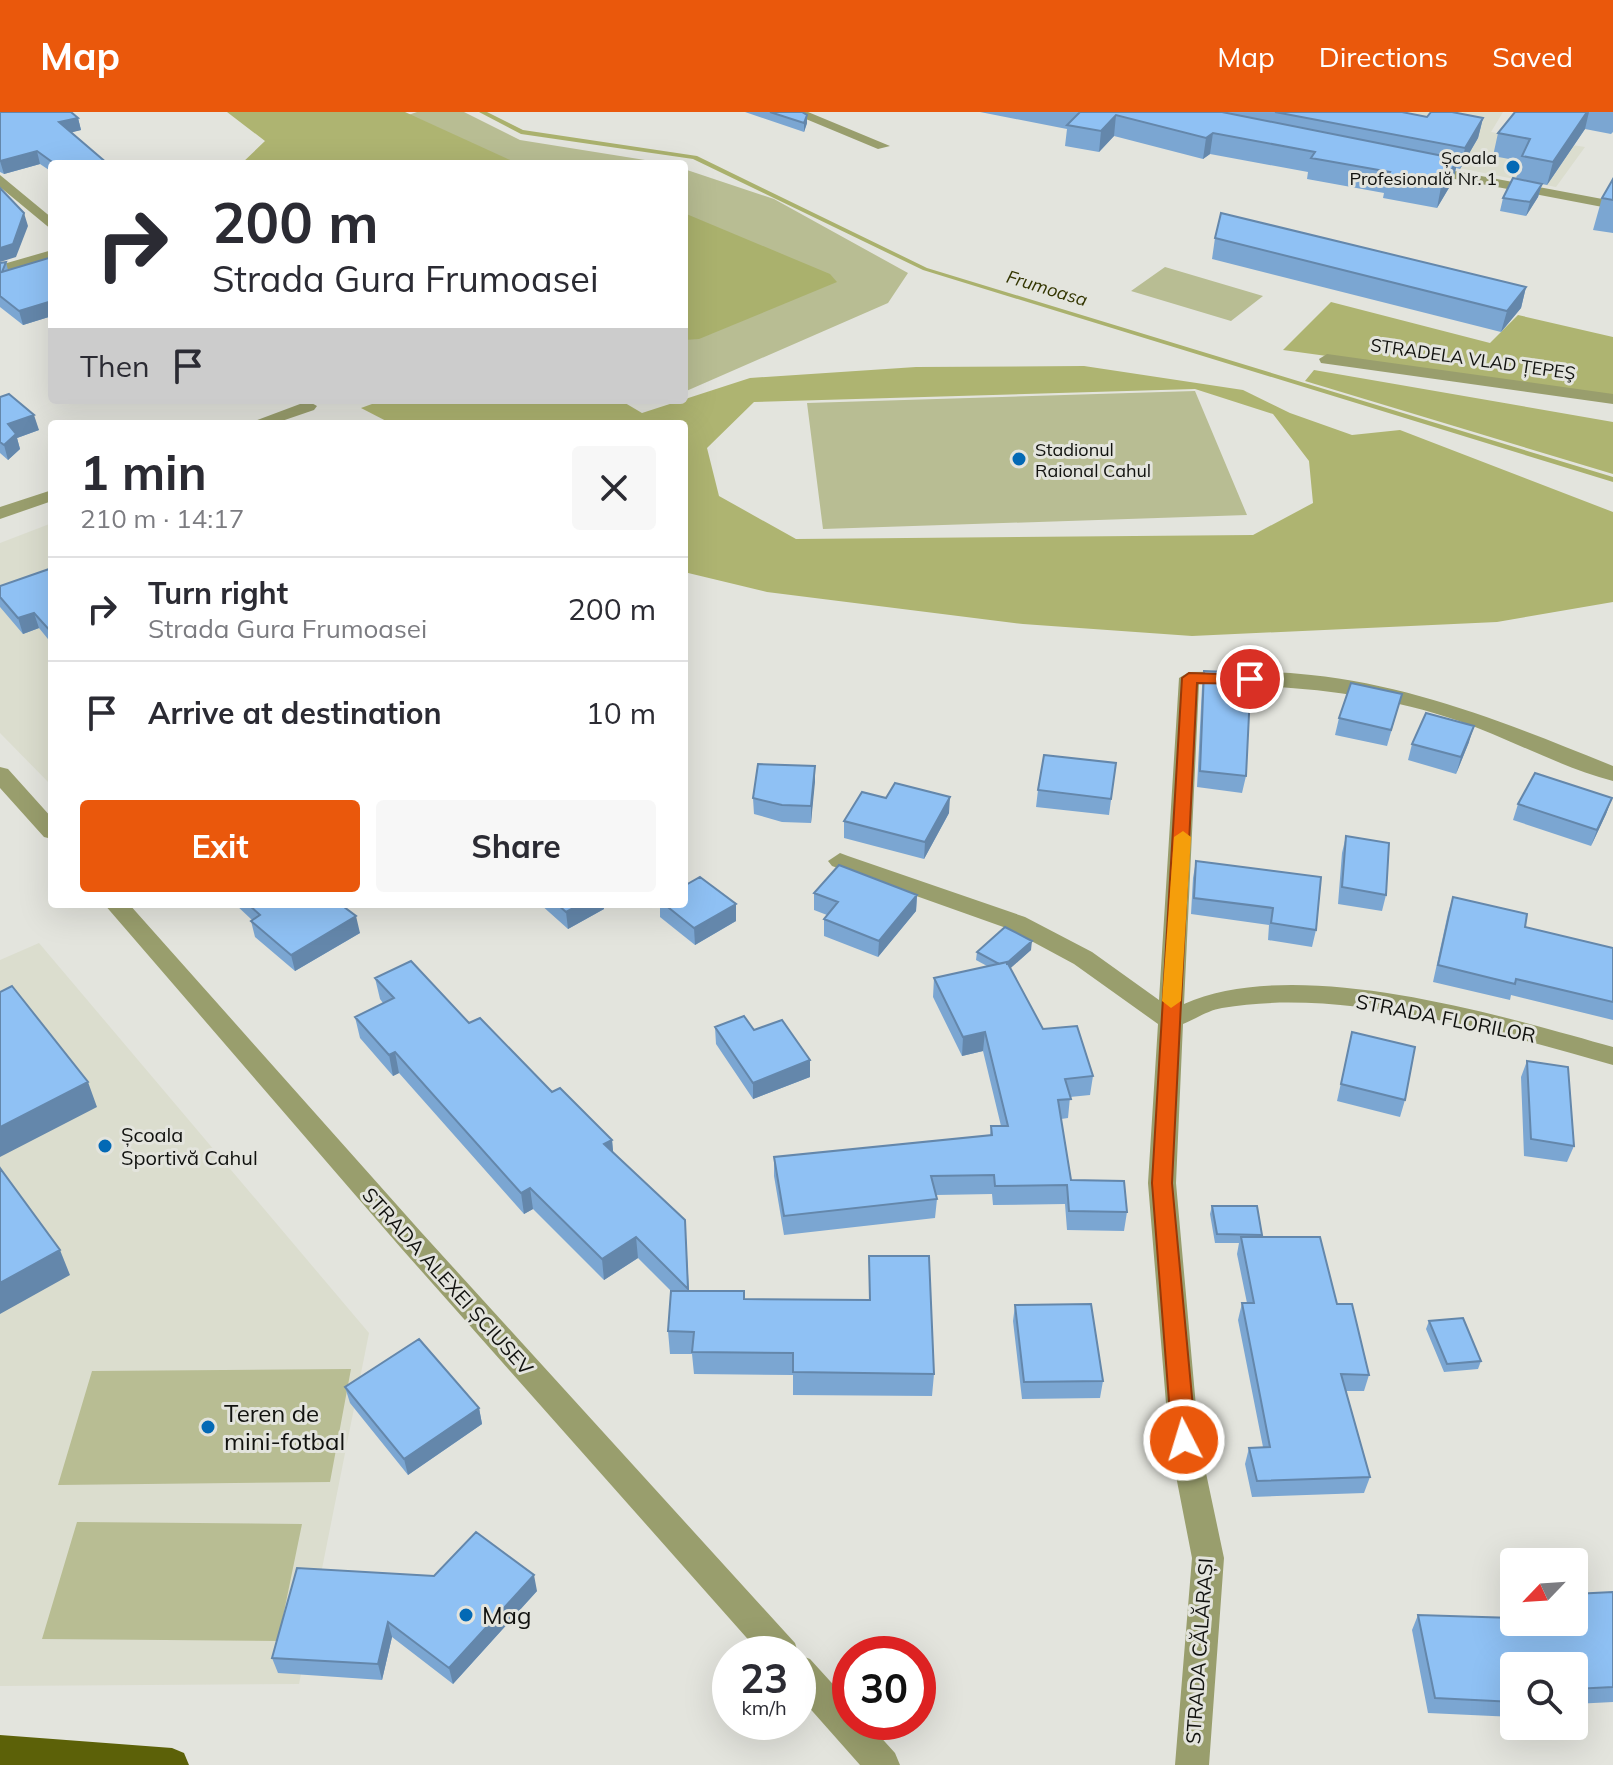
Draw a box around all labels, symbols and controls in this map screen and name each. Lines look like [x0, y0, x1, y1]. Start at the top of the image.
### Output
text: Map [40, 32, 120, 80]
text: Map [1217, 39, 1275, 74]
text: Directions [1319, 39, 1448, 74]
text: Saved [1492, 39, 1573, 74]
place label: Școala Profesională Nr. 1 [1349, 146, 1497, 190]
marker: Școala Profesională Nr. 1 [1504, 158, 1522, 176]
text: 200 m [212, 187, 379, 257]
icon: right [80, 192, 184, 296]
text: Strada Gura Frumoasei [212, 256, 599, 301]
water label: Frumoasa [1004, 265, 1090, 311]
street label: STRADELA VLAD ȚEPEŞ [1369, 333, 1577, 386]
icon: arrive [166, 344, 210, 388]
text: Then [80, 347, 150, 385]
place label: Stadionul Raional Cahul [1035, 438, 1151, 482]
text: 1 min [80, 442, 207, 502]
button: close [572, 446, 656, 530]
marker: Stadionul Raional Cahul [1010, 450, 1028, 468]
text: 210 m · 14:17 [80, 502, 244, 535]
text: Turn right [148, 574, 288, 612]
icon: right [80, 587, 124, 631]
text: 200 m [568, 590, 656, 628]
text: Strada Gura Frumoasei [148, 612, 427, 645]
pin [1216, 645, 1284, 713]
icon: arrive [1228, 657, 1272, 701]
icon: arrive [80, 691, 124, 735]
text: Arrive at destination [148, 694, 442, 732]
text: 10 m [586, 694, 656, 732]
button: Exit [80, 800, 360, 892]
button: Share [376, 800, 656, 892]
street label: STRADA FLORILOR [1354, 988, 1538, 1048]
place label: Școala Sportivă Cahul [121, 1122, 258, 1170]
marker: Școala Sportivă Cahul [96, 1137, 114, 1155]
street label: STRADA ALEXEI ȘCIUSEV [356, 1182, 539, 1381]
place label: Teren de mini-fotbal [224, 1398, 345, 1456]
position arrow [1142, 1398, 1226, 1482]
marker: Teren de mini-fotbal [199, 1418, 217, 1436]
north arrow [1500, 1548, 1588, 1636]
map controls [1500, 1548, 1588, 1740]
street label: STRADA CĂLĂRAȘI [1180, 1557, 1219, 1745]
place label: Mag [482, 1600, 531, 1630]
marker: Mag [457, 1606, 475, 1624]
speed limit sign: 30 [832, 1636, 936, 1740]
button: search [1500, 1652, 1588, 1740]
text: 23 [740, 1653, 788, 1703]
text: km/h [741, 1695, 787, 1720]

